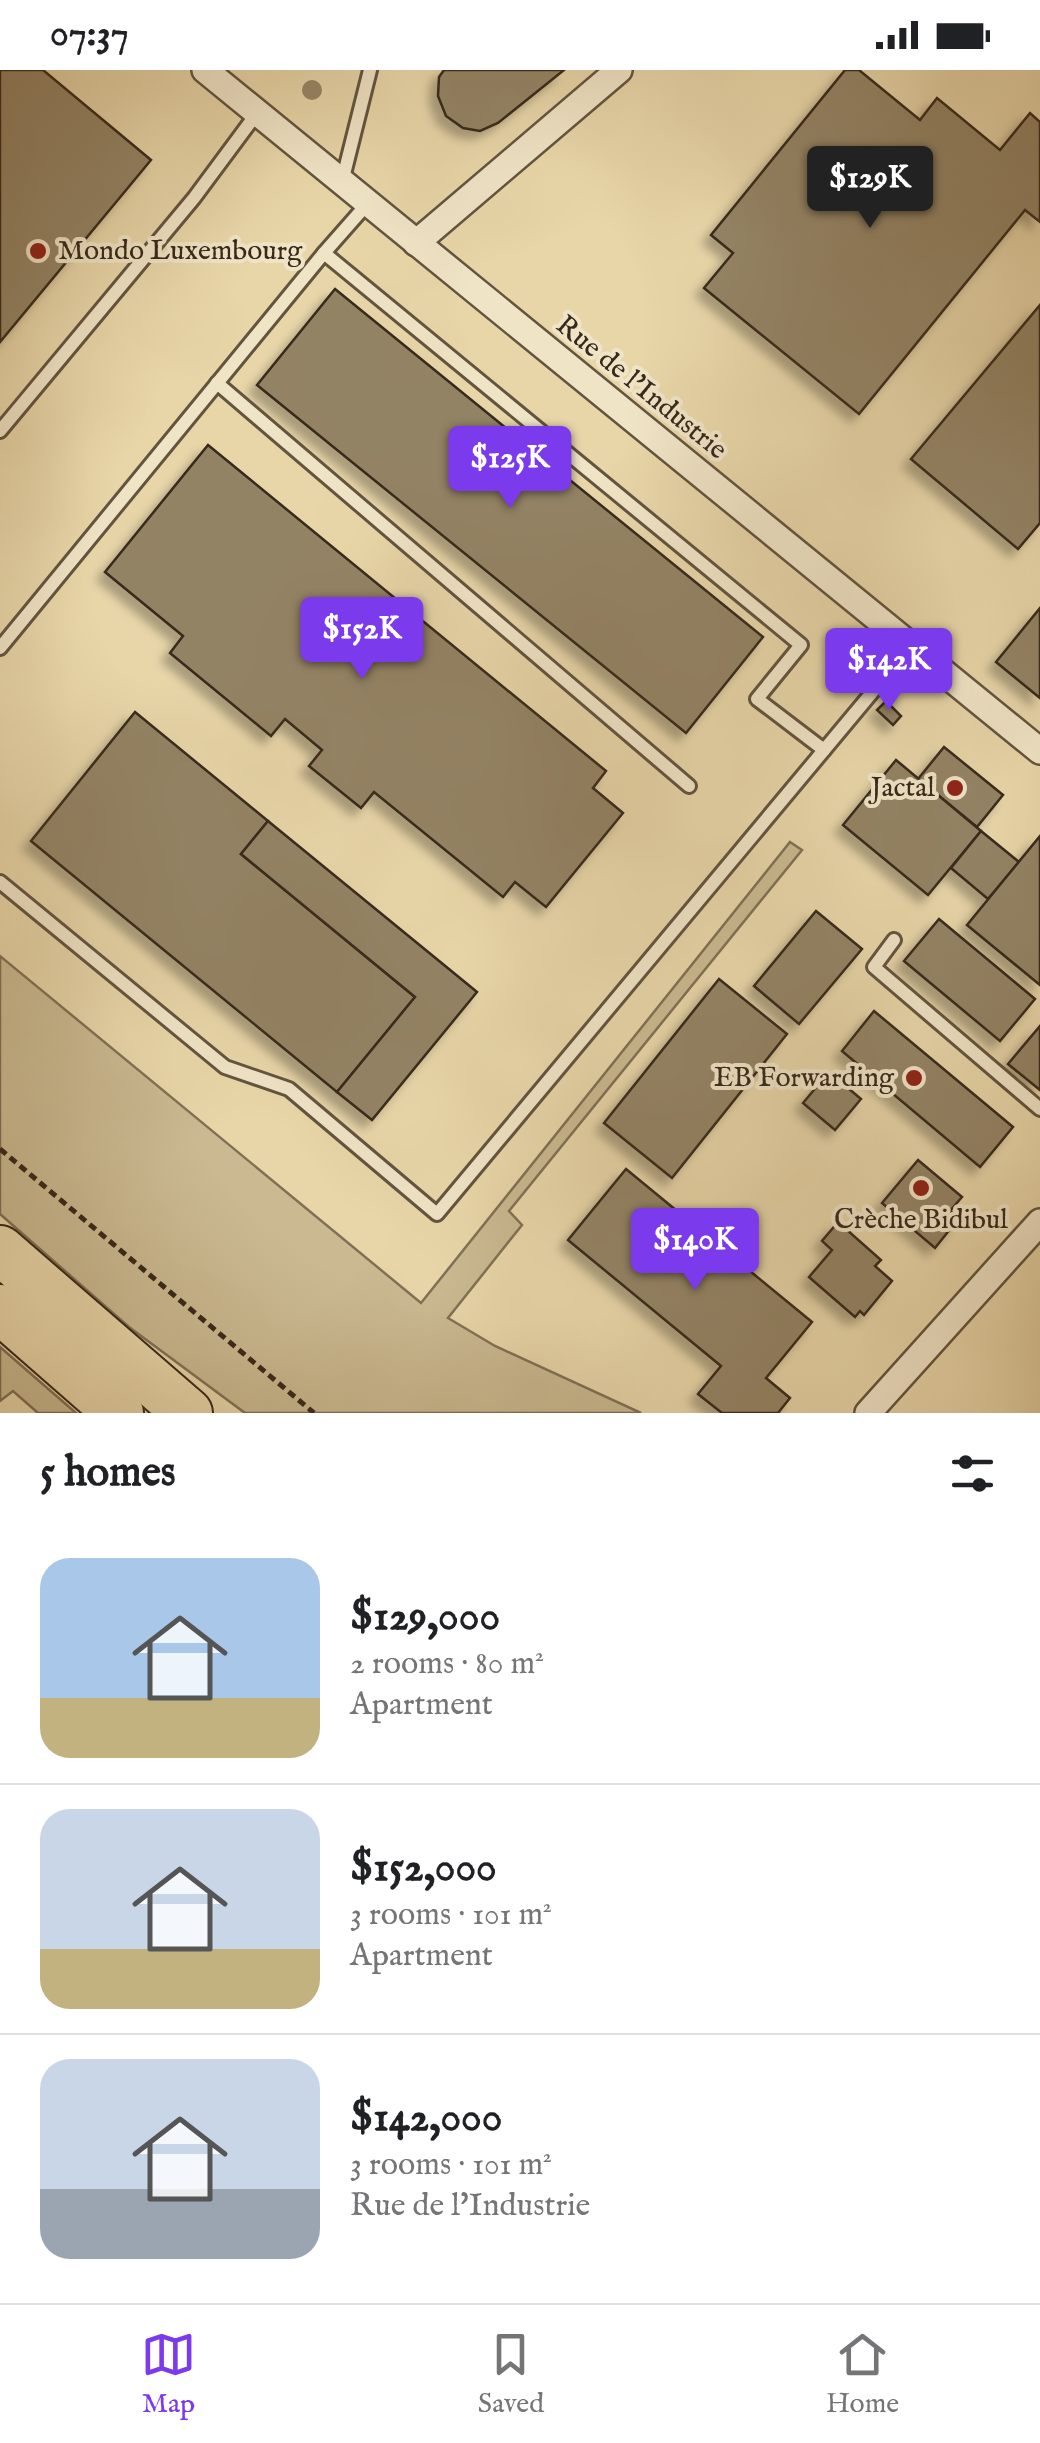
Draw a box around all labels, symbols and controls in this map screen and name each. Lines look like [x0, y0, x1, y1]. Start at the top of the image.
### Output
text: 07:37 [50, 11, 128, 59]
pin: $129K [800, 146, 940, 231]
text: $129K [829, 158, 911, 199]
place label: Mondo Luxembourg [58, 234, 303, 269]
marker: Mondo Luxembourg [27, 240, 49, 262]
street label: Rue de l'Industrie [548, 308, 734, 468]
pin: $125K [440, 426, 580, 511]
text: $125K [470, 438, 550, 479]
pin: $152K [292, 597, 432, 682]
text: $152K [322, 609, 402, 650]
pin: $142K [819, 628, 959, 713]
text: $142K [847, 640, 931, 681]
place label: Jactal [868, 771, 935, 806]
marker: Jactal [944, 777, 966, 799]
place label: EB Forwarding [714, 1061, 895, 1096]
marker: EB Forwarding [903, 1067, 925, 1089]
marker: Crèche Bidibul [910, 1177, 932, 1199]
place label: Crèche Bidibul [834, 1203, 1008, 1238]
pin: $140K [625, 1208, 765, 1293]
text: $140K [653, 1220, 737, 1261]
icon: filters [945, 1446, 1000, 1501]
text: 5 homes [40, 1447, 176, 1500]
text: $129,000 [350, 1591, 500, 1644]
icon: home [120, 1598, 240, 1718]
text: 2 rooms · 80 m² [350, 1644, 544, 1685]
text: Apartment [350, 1685, 493, 1726]
text: $152,000 [350, 1842, 497, 1895]
icon: home [120, 1849, 240, 1969]
text: 3 rooms · 101 m² [350, 1895, 552, 1936]
text: Apartment [350, 1936, 493, 1977]
text: $142,000 [350, 2092, 502, 2145]
icon: home [120, 2099, 240, 2219]
text: 3 rooms · 101 m² [350, 2145, 552, 2186]
text: Rue de l'Industrie [350, 2186, 590, 2227]
tab: Map [141, 2327, 196, 2422]
tab: Saved [478, 2327, 544, 2422]
tab: Home [826, 2327, 899, 2422]

